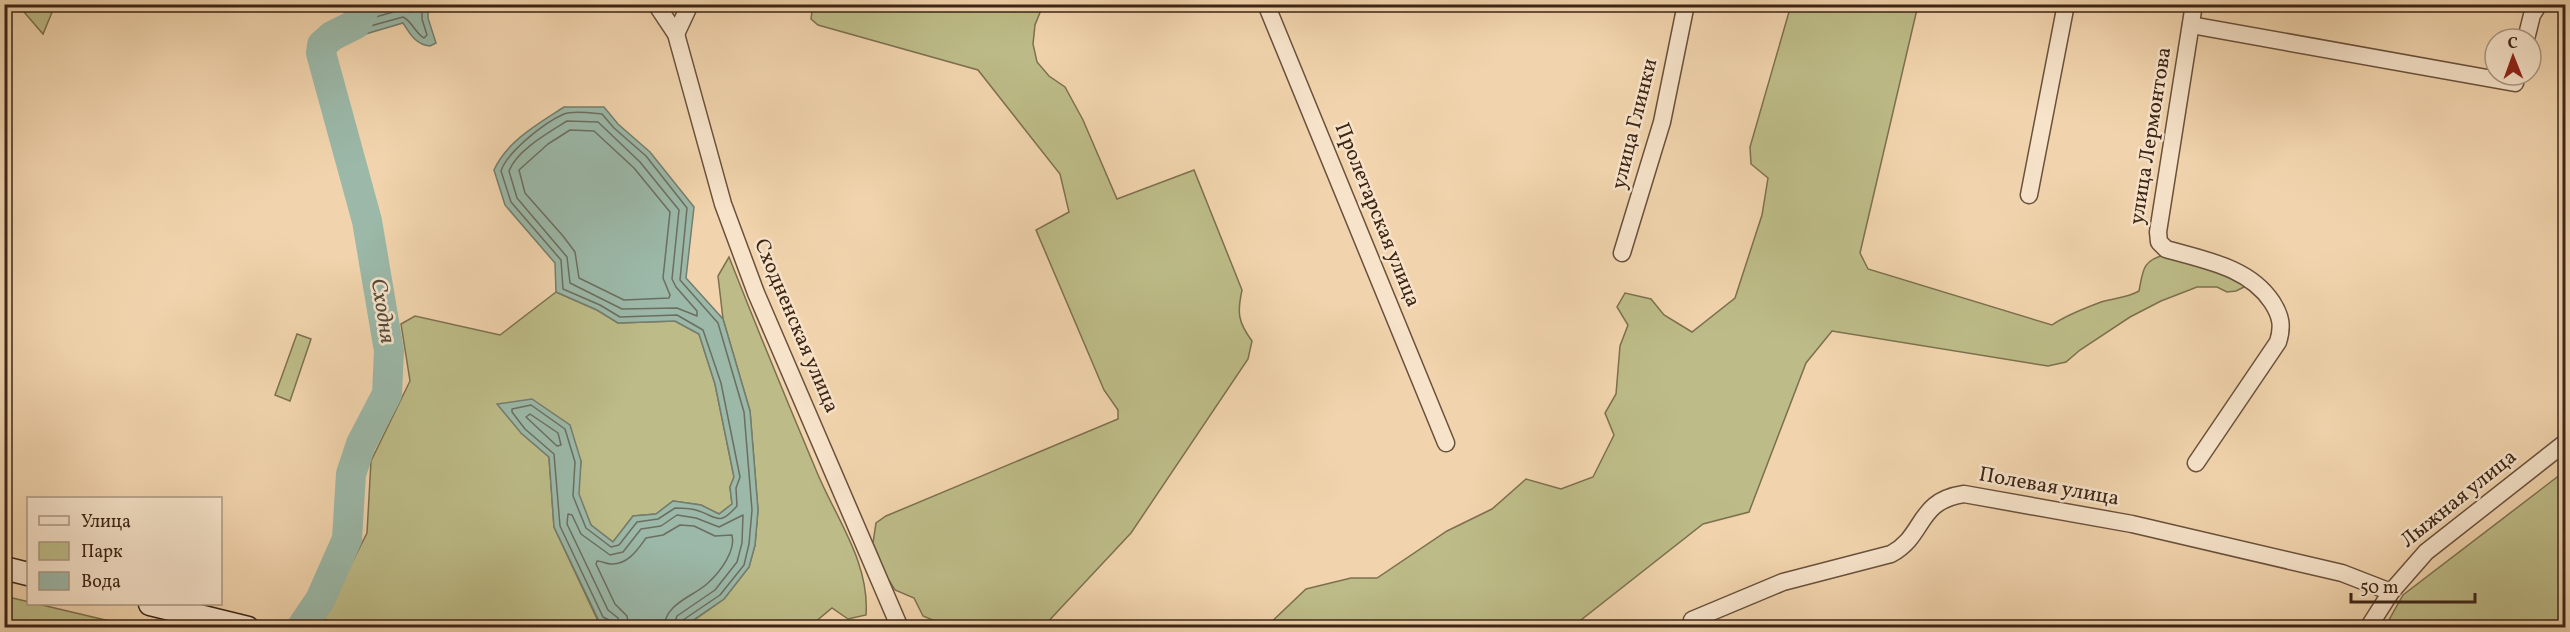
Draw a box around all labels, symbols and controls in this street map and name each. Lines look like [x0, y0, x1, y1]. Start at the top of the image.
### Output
north arrow [2483, 27, 2543, 87]
text: С [2507, 33, 2518, 55]
street label: улица Лермонтова [2123, 45, 2179, 227]
street label: улица Глинки [1605, 55, 1665, 192]
street label: Пролетарская улица [1327, 118, 1427, 312]
street label: Сходненская улица [746, 234, 846, 418]
water label: Сходня [362, 276, 402, 346]
street label: Лыжная улица [2395, 443, 2523, 555]
street label: Полевая улица [1976, 460, 2122, 514]
legend [27, 497, 222, 605]
text: Улица [81, 510, 131, 535]
text: Парк [81, 540, 123, 565]
scale bar [2351, 566, 2476, 604]
text: Вода [81, 570, 121, 595]
text: 50 m [2360, 576, 2399, 601]

